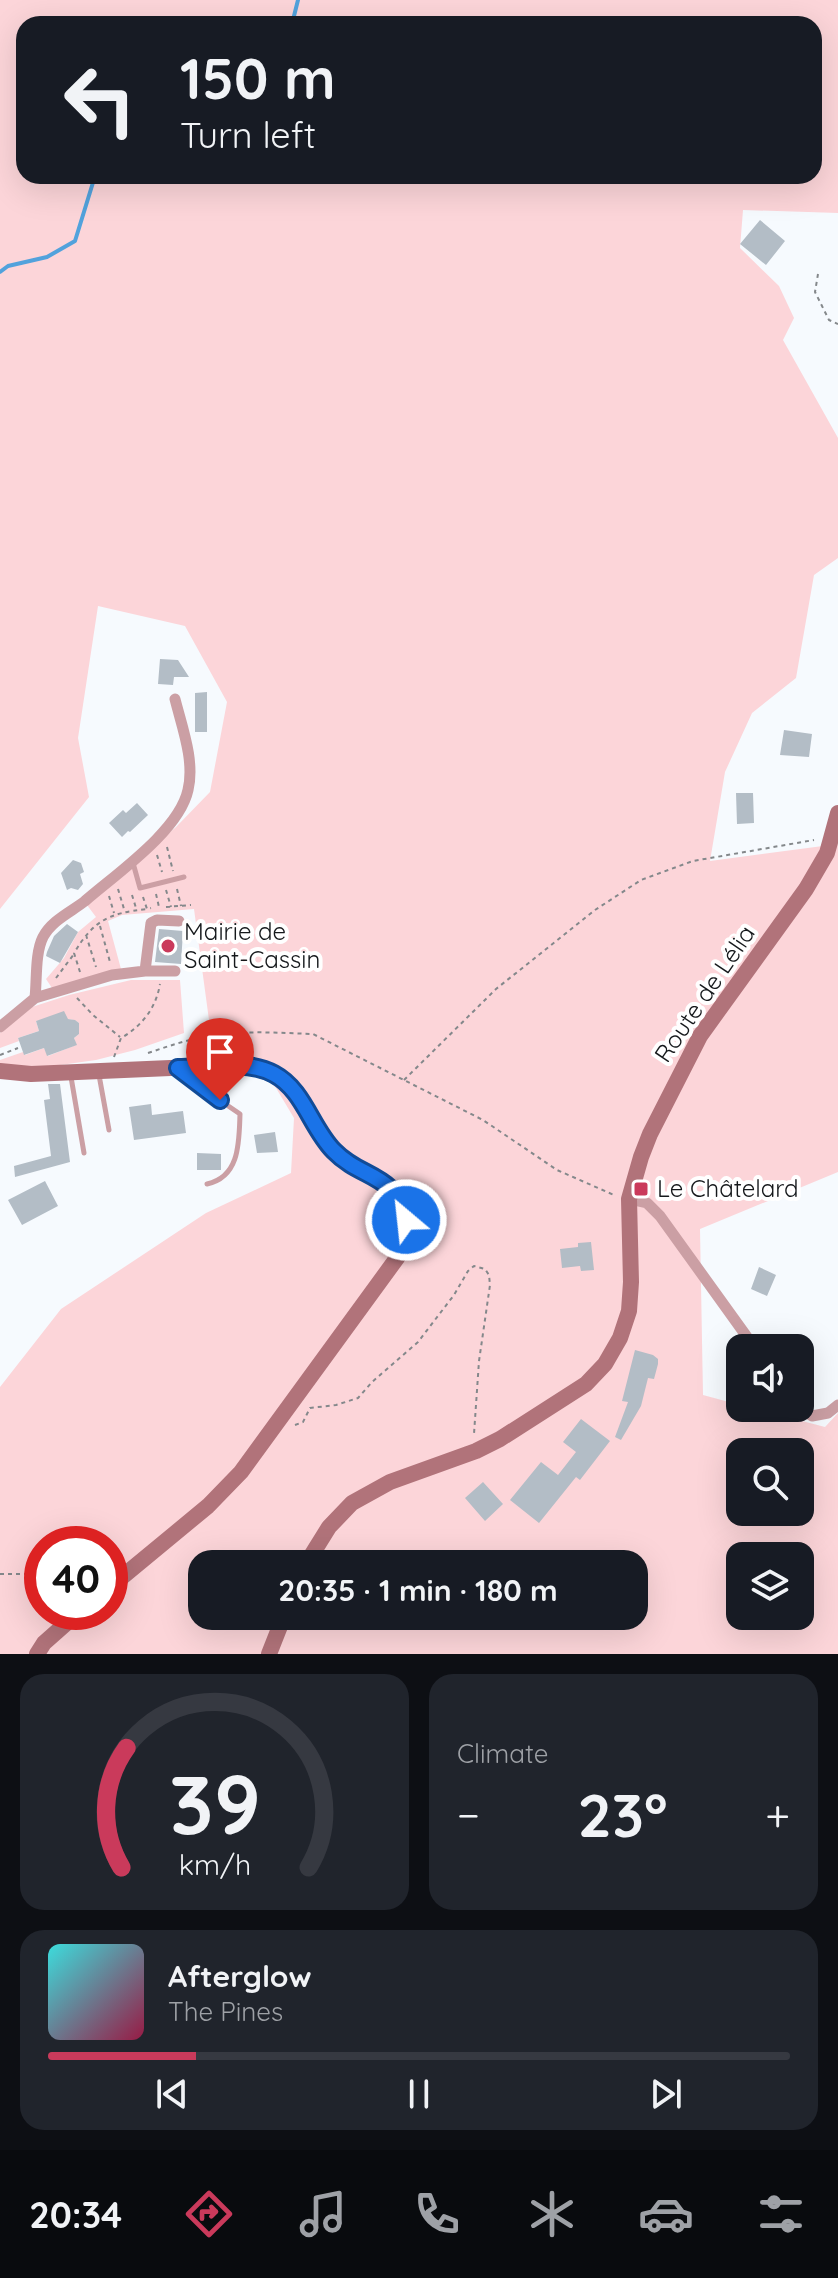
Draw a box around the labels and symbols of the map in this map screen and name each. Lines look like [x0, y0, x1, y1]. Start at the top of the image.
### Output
place label: Mairie de Saint-Cassin [184, 916, 320, 974]
street label: Route de Lélia [647, 919, 761, 1068]
marker: Mairie de Saint-Cassin [159, 937, 177, 955]
pin [186, 1018, 254, 1100]
place label: Le Châtelard [657, 1173, 799, 1203]
position arrow [364, 1178, 448, 1262]
marker: Le Châtelard [632, 1180, 650, 1198]
speed limit sign: 40 [24, 1526, 128, 1630]

